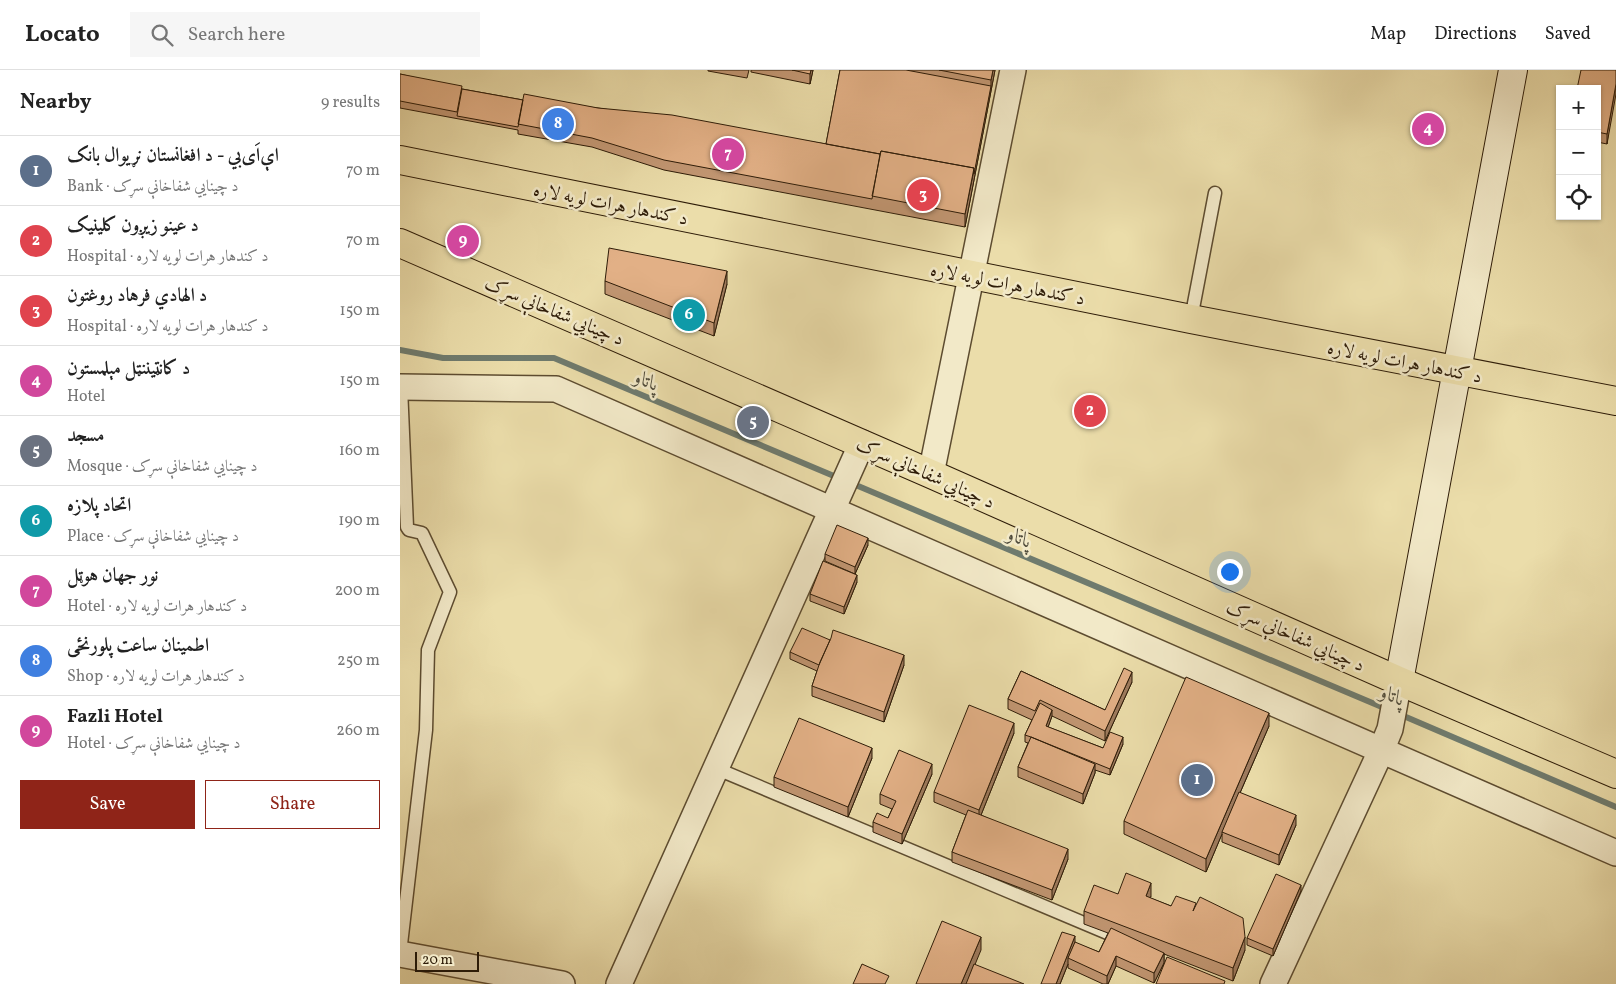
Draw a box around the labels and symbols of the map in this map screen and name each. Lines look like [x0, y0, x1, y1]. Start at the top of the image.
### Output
pin: 8 [542, 105, 574, 143]
pin: 4 [1412, 110, 1444, 148]
pin: 7 [712, 135, 744, 173]
pin: 3 [907, 176, 939, 214]
street label: د کندهار هرات لویه لاره [531, 177, 690, 233]
pin: 9 [447, 222, 479, 260]
street label: د کندهار هرات لویه لاره [928, 257, 1087, 313]
street label: د چينايي شفاخانې سړک [480, 271, 628, 355]
pin: 6 [673, 296, 705, 334]
street label: د کندهار هرات لویه لاره [1325, 335, 1484, 391]
water label: پاتاو [628, 363, 665, 400]
pin: 2 [1074, 392, 1106, 430]
pin: 5 [737, 403, 769, 441]
street label: د چينايي شفاخانې سړک [851, 432, 999, 518]
water label: پاتاو [1001, 520, 1038, 557]
your location [1217, 559, 1243, 585]
street label: د چينايي شفاخانې سړک [1221, 595, 1369, 681]
water label: پاتاو [1374, 678, 1411, 715]
pin: 1 [1181, 761, 1213, 799]
scale bar [415, 949, 479, 972]

